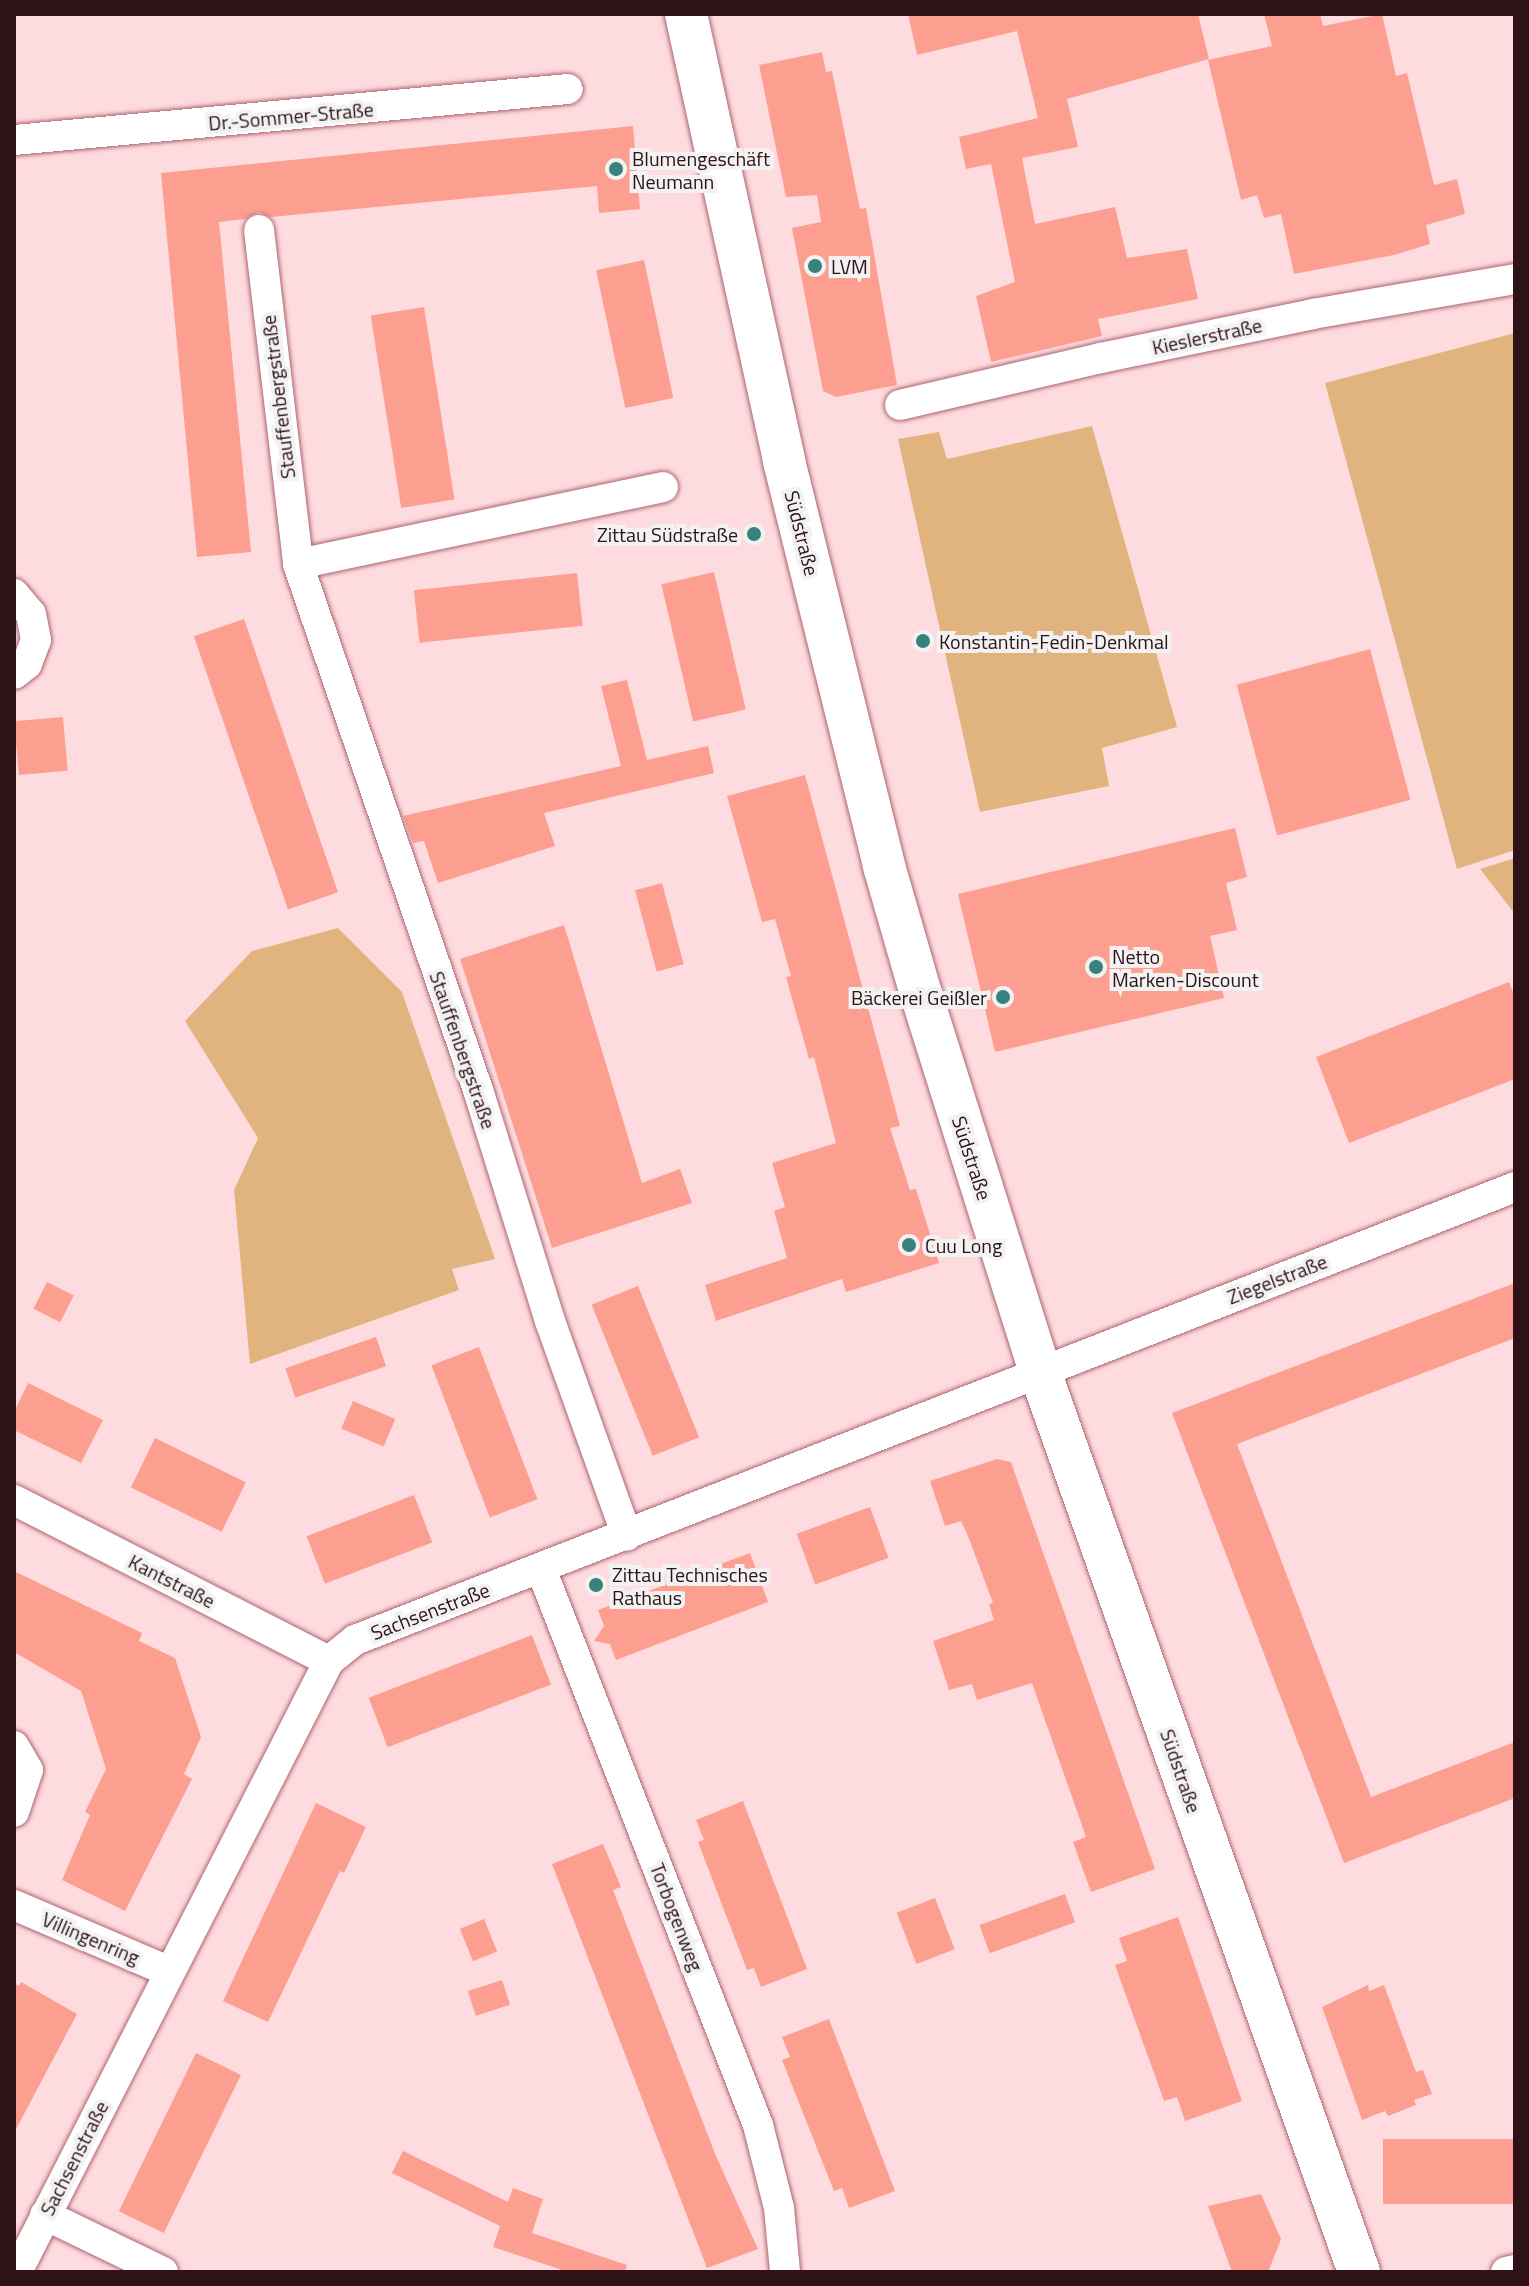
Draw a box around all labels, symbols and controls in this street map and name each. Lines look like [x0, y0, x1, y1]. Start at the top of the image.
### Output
street label: Dr.-Sommer-Straße [207, 97, 375, 135]
place label: Blumengeschäft Neumann [632, 146, 770, 193]
marker: Blumengeschäft Neumann [607, 160, 625, 178]
place label: LVM [831, 254, 868, 278]
marker: LVM [806, 257, 824, 275]
street label: Kieslerstraße [1150, 313, 1264, 359]
street label: Stauffenbergstraße [256, 314, 300, 480]
street label: Südstraße [780, 488, 824, 578]
place label: Zittau Südstraße [597, 522, 738, 546]
marker: Zittau Südstraße [745, 525, 763, 543]
place label: Konstantin-Fedin-Denkmal [939, 629, 1169, 653]
marker: Konstantin-Fedin-Denkmal [914, 632, 932, 650]
place label: Netto Marken-Discount [1112, 944, 1259, 991]
marker: Netto Marken-Discount [1087, 958, 1105, 976]
street label: Stauffenbergstraße [425, 968, 501, 1132]
place label: Bäckerei Geißler [851, 985, 987, 1009]
marker: Bäckerei Geißler [994, 988, 1012, 1006]
street label: Südstraße [947, 1113, 997, 1203]
place label: Cuu Long [925, 1233, 1002, 1257]
marker: Cuu Long [900, 1236, 918, 1254]
street label: Ziegelstraße [1224, 1249, 1330, 1309]
street label: Kantstraße [125, 1549, 219, 1613]
place label: Zittau Technisches Rathaus [612, 1562, 768, 1609]
marker: Zittau Technisches Rathaus [587, 1576, 605, 1594]
street label: Sachsenstraße [367, 1577, 493, 1645]
street label: Südstraße [1156, 1726, 1206, 1816]
street label: Torbogenweg [645, 1860, 709, 1974]
street label: Villingenring [39, 1907, 143, 1969]
street label: Sachsenstraße [35, 2097, 113, 2219]

